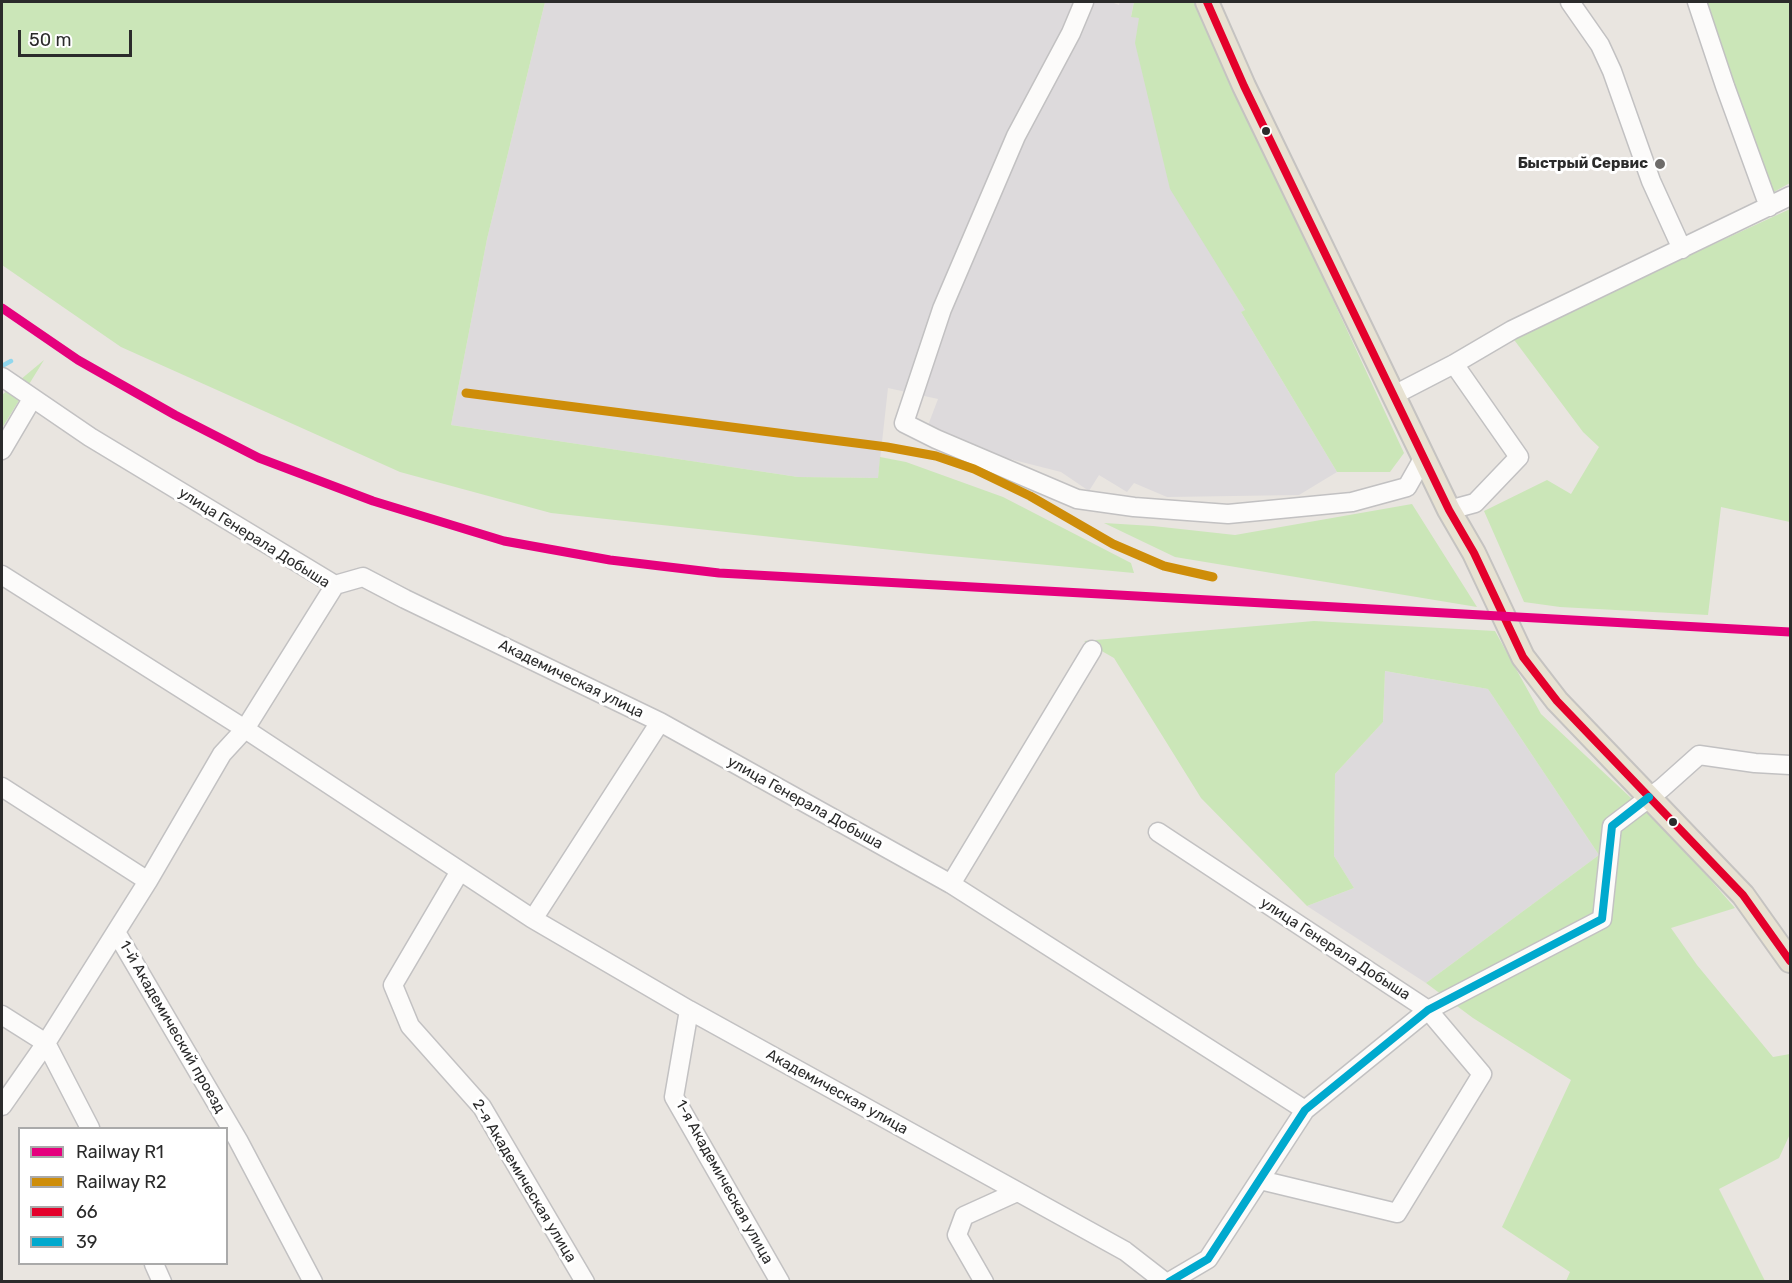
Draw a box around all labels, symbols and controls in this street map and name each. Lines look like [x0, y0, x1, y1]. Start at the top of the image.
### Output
scale bar [21, 18, 135, 56]
text: 50 m [29, 29, 72, 51]
unlabelled marker [1260, 125, 1272, 137]
place label: Быстрый Сервис [1518, 155, 1648, 173]
marker: Быстрый Сервис [1653, 157, 1667, 171]
street label: улица Генерала Добыша [175, 484, 333, 592]
street label: Академическая улица [495, 636, 647, 722]
street label: улица Генерала Добыша [724, 753, 886, 853]
unlabelled marker [1667, 816, 1679, 828]
street label: улица Генерала Добыша [1257, 894, 1413, 1004]
street label: 1-й Академический проезд [115, 938, 229, 1116]
street label: Академическая улица [763, 1045, 911, 1139]
street label: 2-я Академическая улица [468, 1096, 580, 1266]
street label: 1-я Академическая улица [671, 1097, 777, 1267]
legend [18, 1127, 228, 1265]
text: Railway R1 [76, 1141, 164, 1163]
text: Railway R2 [76, 1171, 167, 1193]
text: 66 [76, 1201, 98, 1223]
text: 39 [76, 1231, 98, 1253]

